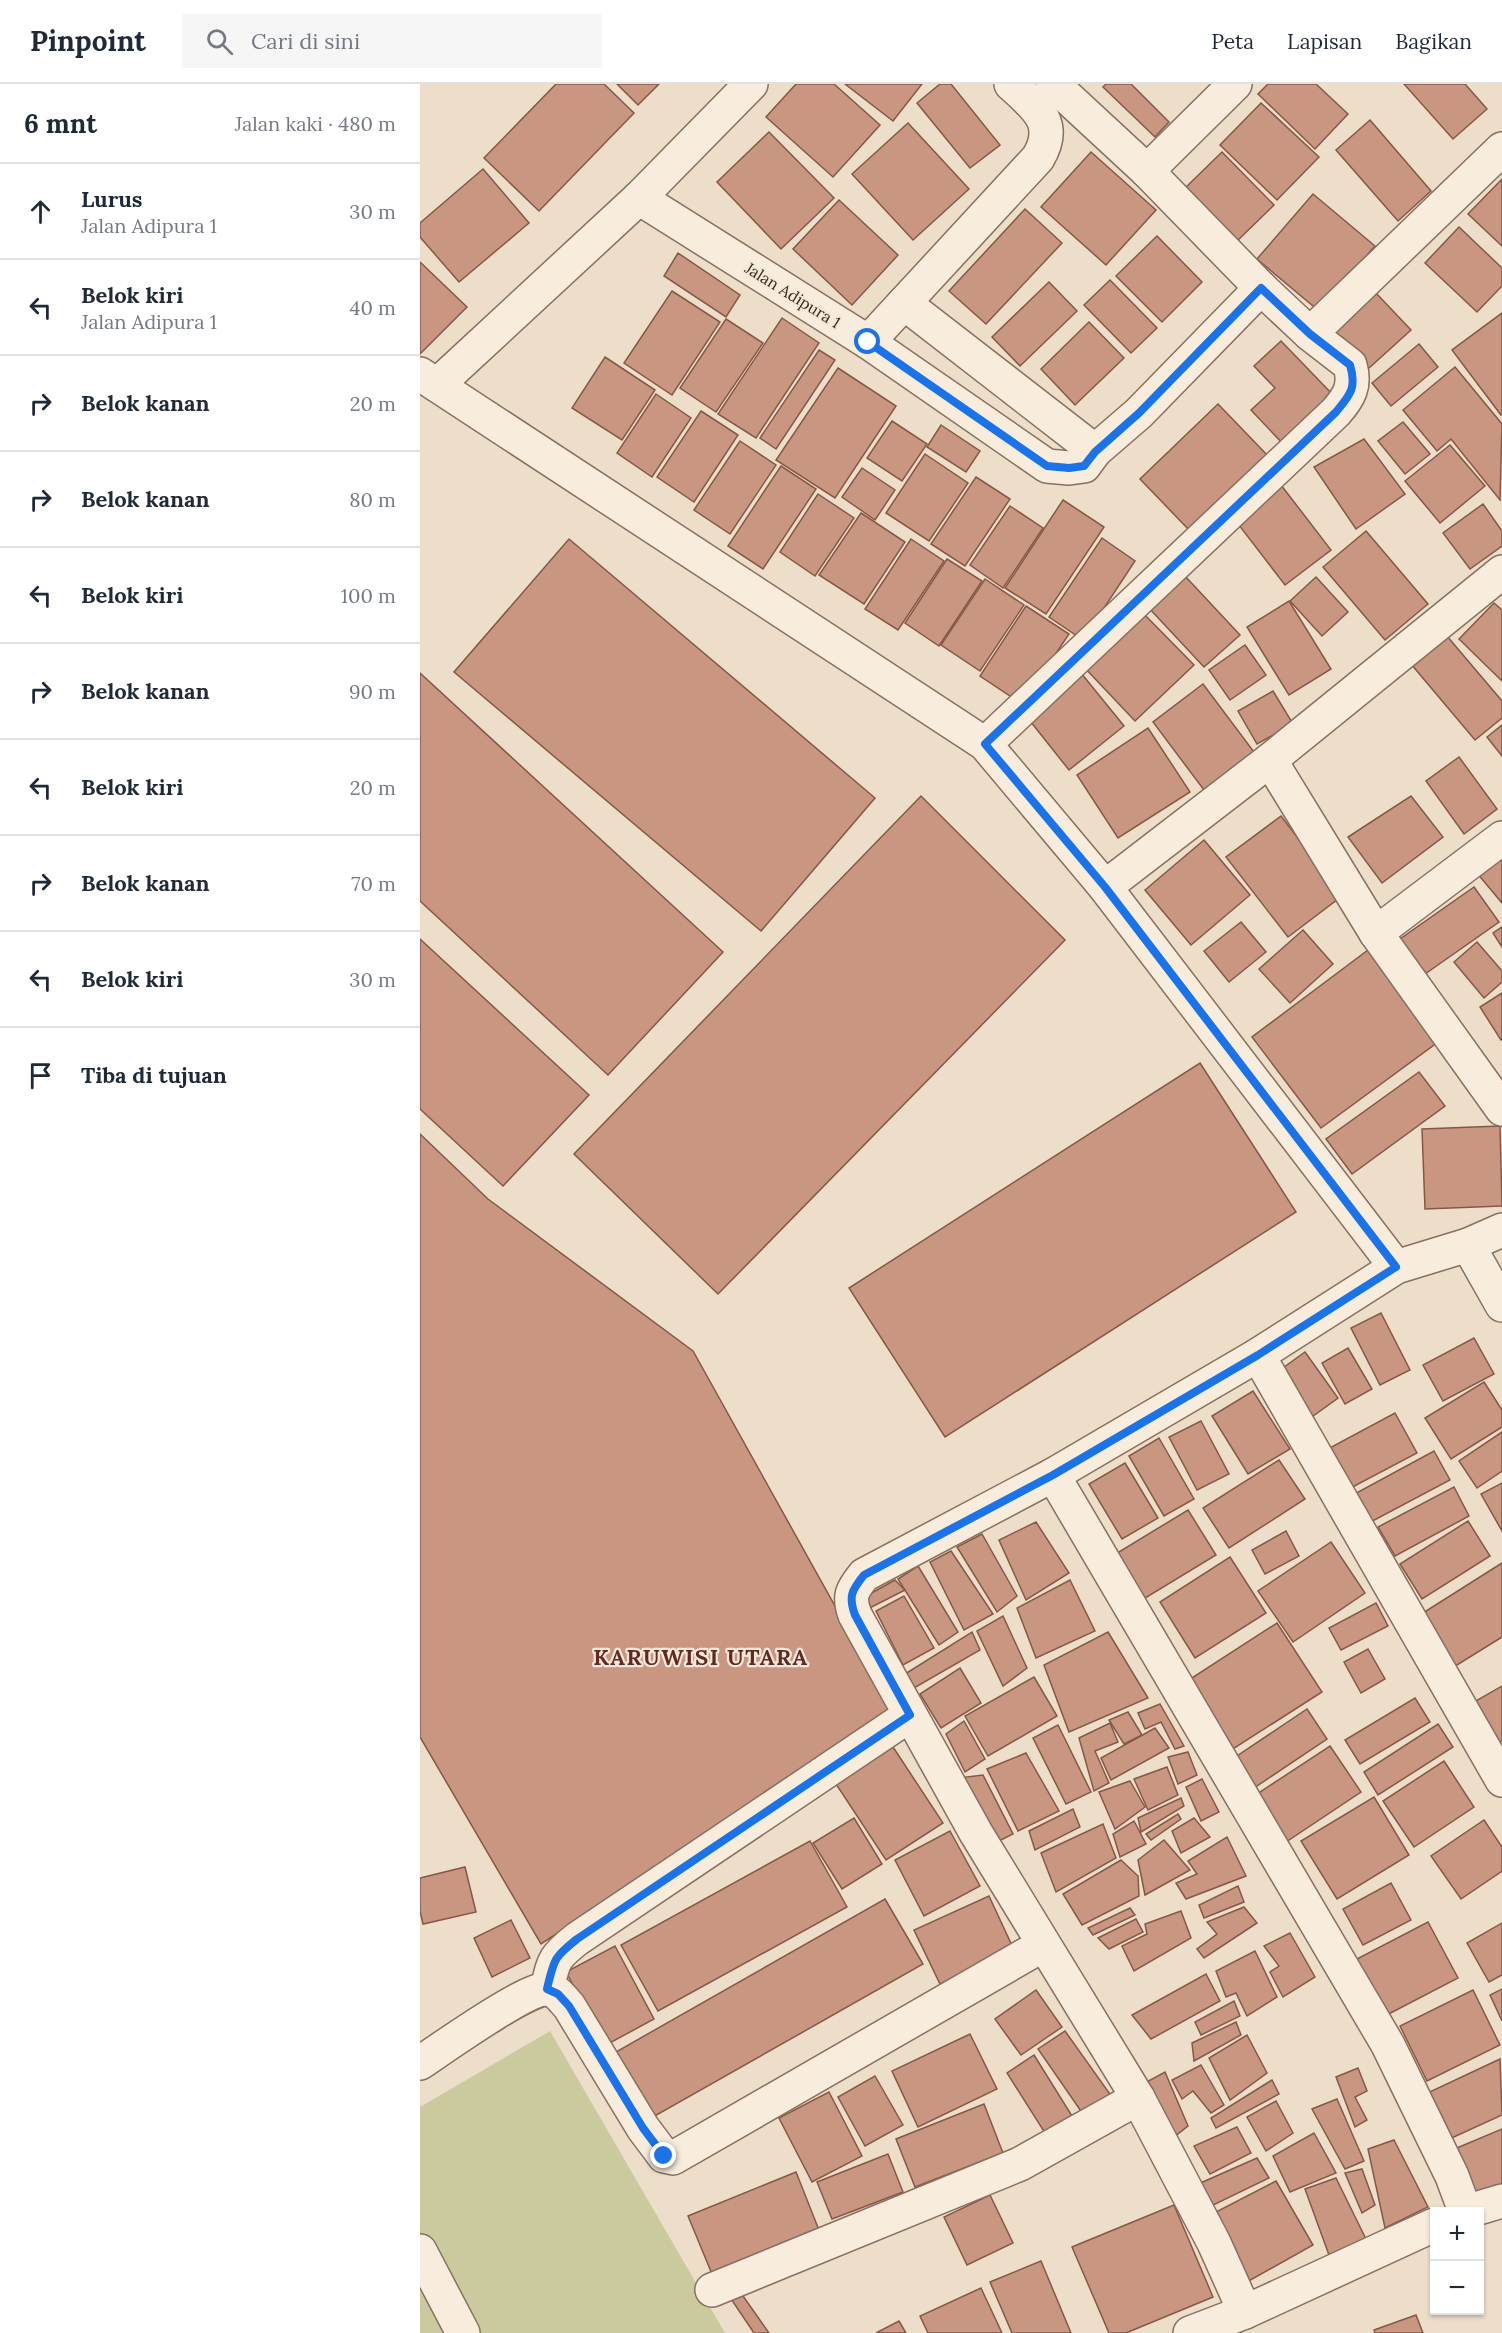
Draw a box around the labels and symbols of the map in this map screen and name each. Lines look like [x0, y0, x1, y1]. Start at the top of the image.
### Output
street label: Jalan Adipura 1 [741, 257, 845, 332]
route start [854, 328, 880, 354]
district label: KARUWISI UTARA [593, 1643, 809, 1671]
route end [650, 2142, 676, 2168]

